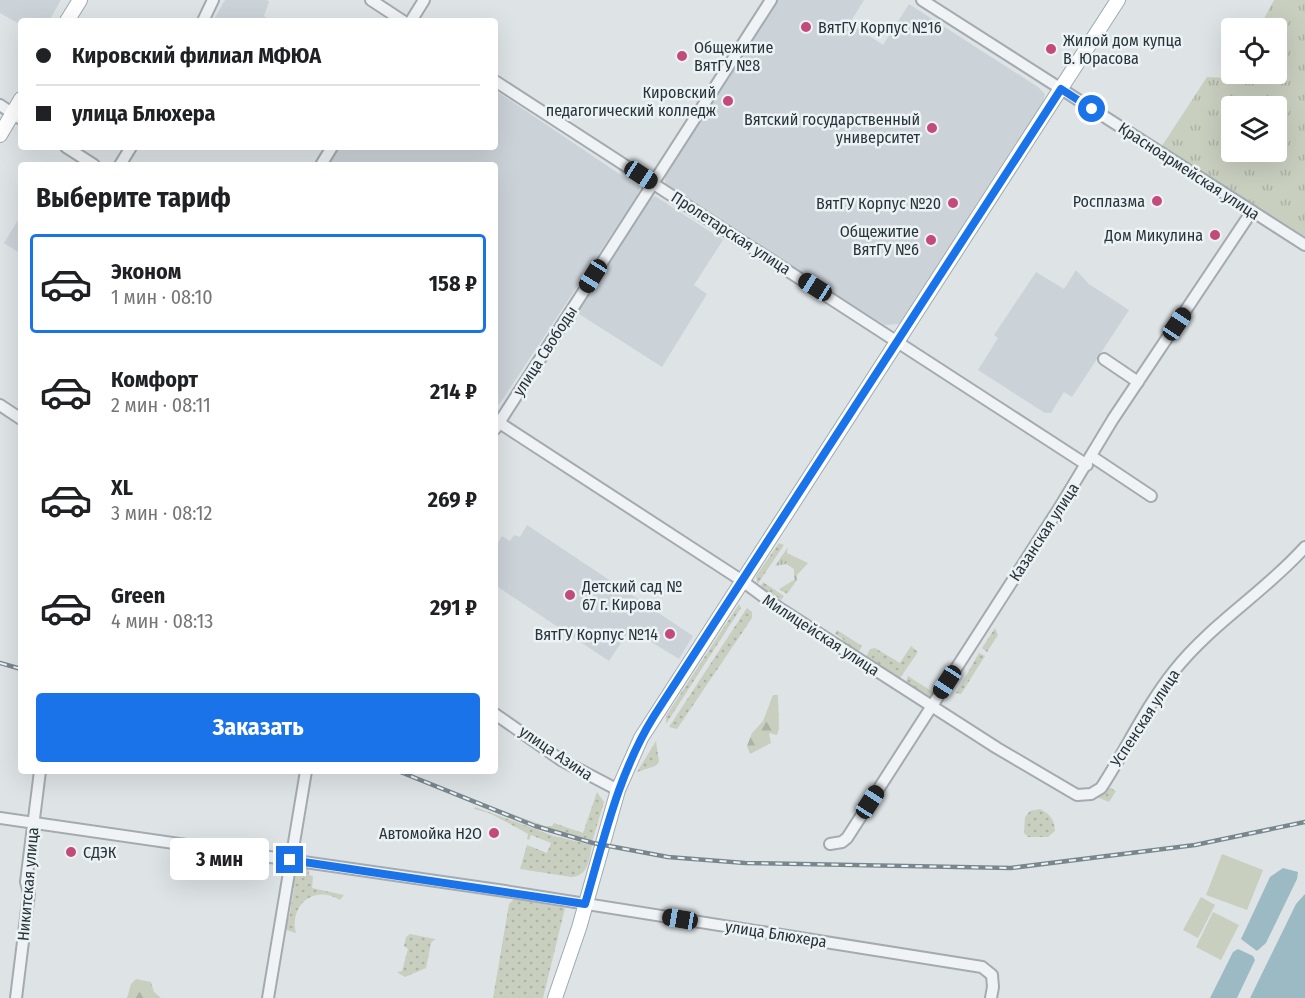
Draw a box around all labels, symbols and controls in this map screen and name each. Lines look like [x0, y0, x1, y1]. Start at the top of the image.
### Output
place label: ВятГУ Корпус №16 [818, 18, 942, 37]
map controls [1221, 18, 1287, 162]
button: locate [1221, 18, 1287, 84]
marker: ВятГУ Корпус №16 [799, 20, 813, 34]
place label: Жилой дом купца В. Юрасова [1063, 31, 1182, 68]
place label: Общежитие ВятГУ №8 [694, 38, 773, 75]
text: Кировский филиал МФЮА [72, 42, 321, 69]
marker: Жилой дом купца В. Юрасова [1044, 42, 1058, 56]
marker: Общежитие ВятГУ №8 [675, 49, 689, 63]
place label: Кировский педагогический колледж [546, 83, 717, 120]
marker: Кировский педагогический колледж [721, 94, 735, 108]
route start [1078, 95, 1105, 122]
button: layers [1221, 96, 1287, 162]
text: улица Блюхера [72, 100, 216, 127]
place label: Вятский государственный университет [744, 110, 920, 147]
street label: Красноармейская улица [1115, 118, 1263, 224]
marker: Вятский государственный университет [925, 121, 939, 135]
car [621, 158, 661, 192]
text: Выберите тариф [36, 182, 231, 214]
street label: Пролетарская улица [668, 187, 794, 279]
place label: Росплазма [1073, 192, 1145, 211]
place label: ВятГУ Корпус №20 [816, 194, 941, 213]
marker: Росплазма [1150, 194, 1164, 208]
marker: ВятГУ Корпус №20 [946, 196, 960, 210]
place label: Общежитие ВятГУ №6 [840, 222, 919, 259]
place label: Дом Микулина [1104, 226, 1203, 245]
marker: Дом Микулина [1208, 228, 1222, 242]
marker: Общежитие ВятГУ №6 [924, 233, 938, 247]
car [576, 256, 610, 296]
icon: car [39, 257, 93, 311]
text: Эконом [111, 258, 181, 285]
text: 158 ₽ [429, 270, 477, 297]
car [795, 270, 835, 304]
text: 1 мин · 08:10 [111, 285, 213, 309]
street label: улица Свободы [509, 302, 581, 400]
car [1159, 304, 1195, 344]
icon: car [39, 365, 93, 419]
text: Комфорт [111, 366, 198, 393]
text: 214 ₽ [430, 378, 477, 405]
text: 2 мин · 08:11 [111, 393, 211, 417]
icon: car [39, 473, 93, 527]
text: XL [111, 474, 133, 501]
street label: Казанская улица [1005, 479, 1083, 585]
text: 269 ₽ [428, 486, 477, 513]
text: 3 мин · 08:12 [111, 501, 212, 525]
place label: Детский сад № 67 г. Кирова [581, 577, 682, 614]
icon: car [39, 581, 93, 635]
text: Green [111, 582, 165, 609]
marker: Детский сад № 67 г. Кирова [563, 588, 577, 602]
street label: Милицейская улица [759, 590, 883, 680]
text: 291 ₽ [430, 594, 477, 621]
text: 4 мин · 08:13 [111, 609, 213, 633]
place label: ВятГУ Корпус №14 [534, 625, 658, 644]
marker: ВятГУ Корпус №14 [663, 627, 677, 641]
car [930, 662, 964, 702]
street label: Успенская улица [1106, 665, 1184, 771]
button: Заказать [36, 693, 480, 762]
street label: улица Азина [516, 722, 596, 785]
car [853, 782, 887, 822]
place label: Автомойка H2O [379, 824, 482, 843]
street label: Никитская улица [14, 826, 42, 942]
marker: Автомойка H2O [487, 826, 501, 840]
callout: 3 мин [170, 839, 269, 881]
place label: СДЭК [83, 843, 117, 862]
marker: СДЭК [64, 845, 78, 859]
route end [276, 846, 303, 873]
text: 3 мин [196, 847, 243, 871]
car [661, 907, 699, 931]
street label: улица Блюхера [724, 917, 828, 951]

